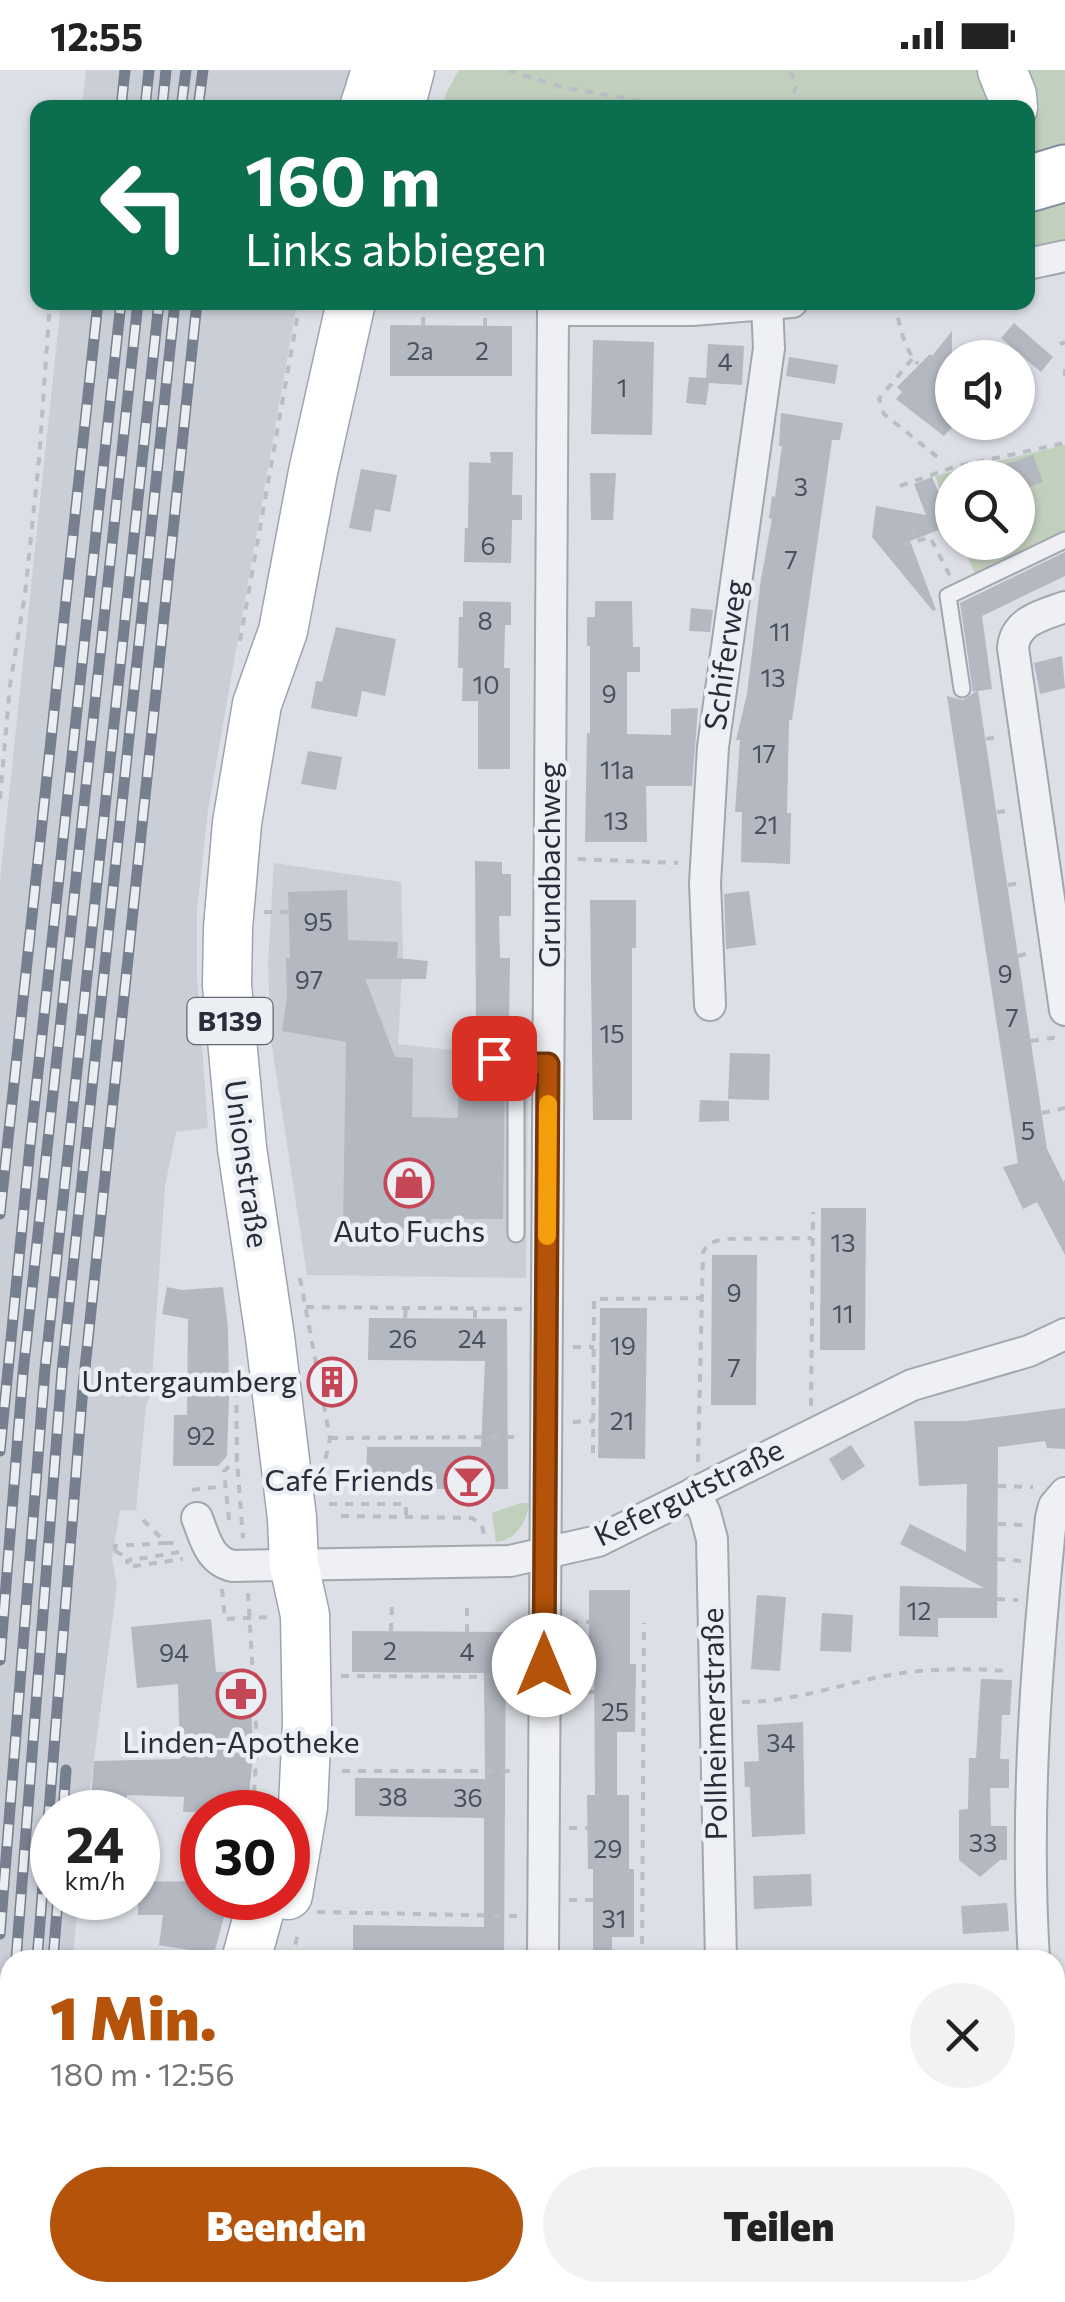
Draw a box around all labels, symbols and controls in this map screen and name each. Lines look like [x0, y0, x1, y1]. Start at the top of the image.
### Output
text: 12:55 [50, 12, 143, 59]
text: 160 m [245, 135, 441, 220]
icon: left [80, 140, 210, 270]
text: Links abbiegen [245, 220, 547, 275]
house number: 2a [407, 335, 433, 365]
house number: 2 [475, 335, 489, 365]
map controls [935, 340, 1035, 560]
button: sound [935, 340, 1035, 440]
house number: 4 [717, 346, 733, 376]
house number: 1 [617, 372, 627, 402]
button: search [935, 460, 1035, 560]
house number: 3 [794, 471, 808, 501]
house number: 6 [480, 530, 496, 560]
house number: 7 [784, 544, 798, 574]
street label: Schiferweg [695, 577, 752, 732]
house number: 8 [477, 605, 493, 635]
house number: 11 [769, 616, 791, 646]
house number: 13 [761, 662, 785, 692]
house number: 10 [472, 669, 500, 699]
house number: 9 [601, 678, 617, 708]
house number: 17 [752, 738, 776, 768]
house number: 11a [600, 754, 634, 784]
street label: Grundbachweg [529, 762, 566, 968]
house number: 13 [604, 805, 628, 835]
house number: 21 [754, 809, 778, 839]
house number: 95 [303, 906, 333, 936]
house number: 9 [997, 958, 1013, 988]
house number: 97 [295, 964, 323, 994]
road number: B139 [188, 998, 272, 1044]
house number: 7 [1005, 1002, 1019, 1032]
pin [452, 1016, 537, 1101]
house number: 15 [599, 1018, 625, 1048]
icon: arrive [467, 1031, 522, 1086]
street label: Unionstraße [218, 1077, 279, 1250]
house number: 5 [1021, 1115, 1035, 1145]
shop icon: Auto Fuchs [383, 1157, 435, 1209]
place label: Auto Fuchs [333, 1211, 485, 1248]
house number: 13 [831, 1227, 855, 1257]
house number: 9 [726, 1277, 742, 1307]
house number: 11 [832, 1298, 854, 1328]
house number: 26 [389, 1323, 417, 1353]
house number: 24 [458, 1323, 486, 1353]
house number: 19 [610, 1330, 636, 1360]
house number: 7 [727, 1352, 741, 1382]
building icon: Untergaumberg [306, 1356, 358, 1408]
place label: Untergaumberg [82, 1361, 297, 1398]
house number: 21 [610, 1405, 634, 1435]
house number: 92 [187, 1420, 215, 1450]
street label: Kefergutstraße [587, 1429, 789, 1553]
bar icon: Café Friends [443, 1455, 495, 1507]
place label: Café Friends [265, 1460, 434, 1497]
house number: 12 [907, 1595, 931, 1625]
street label: Pollheimerstraße [692, 1607, 733, 1841]
position arrow [492, 1613, 596, 1717]
house number: 2 [383, 1635, 397, 1665]
house number: 4 [459, 1636, 475, 1666]
house number: 94 [159, 1637, 189, 1667]
pharmacy icon: Linden-Apotheke [215, 1668, 267, 1720]
house number: 25 [601, 1696, 629, 1726]
place label: Linden-Apotheke [122, 1722, 360, 1759]
house number: 34 [766, 1727, 796, 1757]
house number: 38 [378, 1781, 408, 1811]
house number: 36 [453, 1782, 483, 1812]
speed limit sign: 30 [180, 1790, 310, 1920]
text: 24 [66, 1812, 124, 1873]
house number: 33 [969, 1827, 997, 1857]
house number: 29 [594, 1833, 622, 1863]
text: km/h [65, 1865, 125, 1895]
house number: 31 [602, 1903, 626, 1933]
text: 1 Min. [50, 1979, 217, 2052]
button: close [910, 1983, 1015, 2088]
text: 180 m · 12:56 [50, 2053, 235, 2093]
button: Beenden [50, 2167, 523, 2282]
button: Teilen [543, 2167, 1015, 2282]

